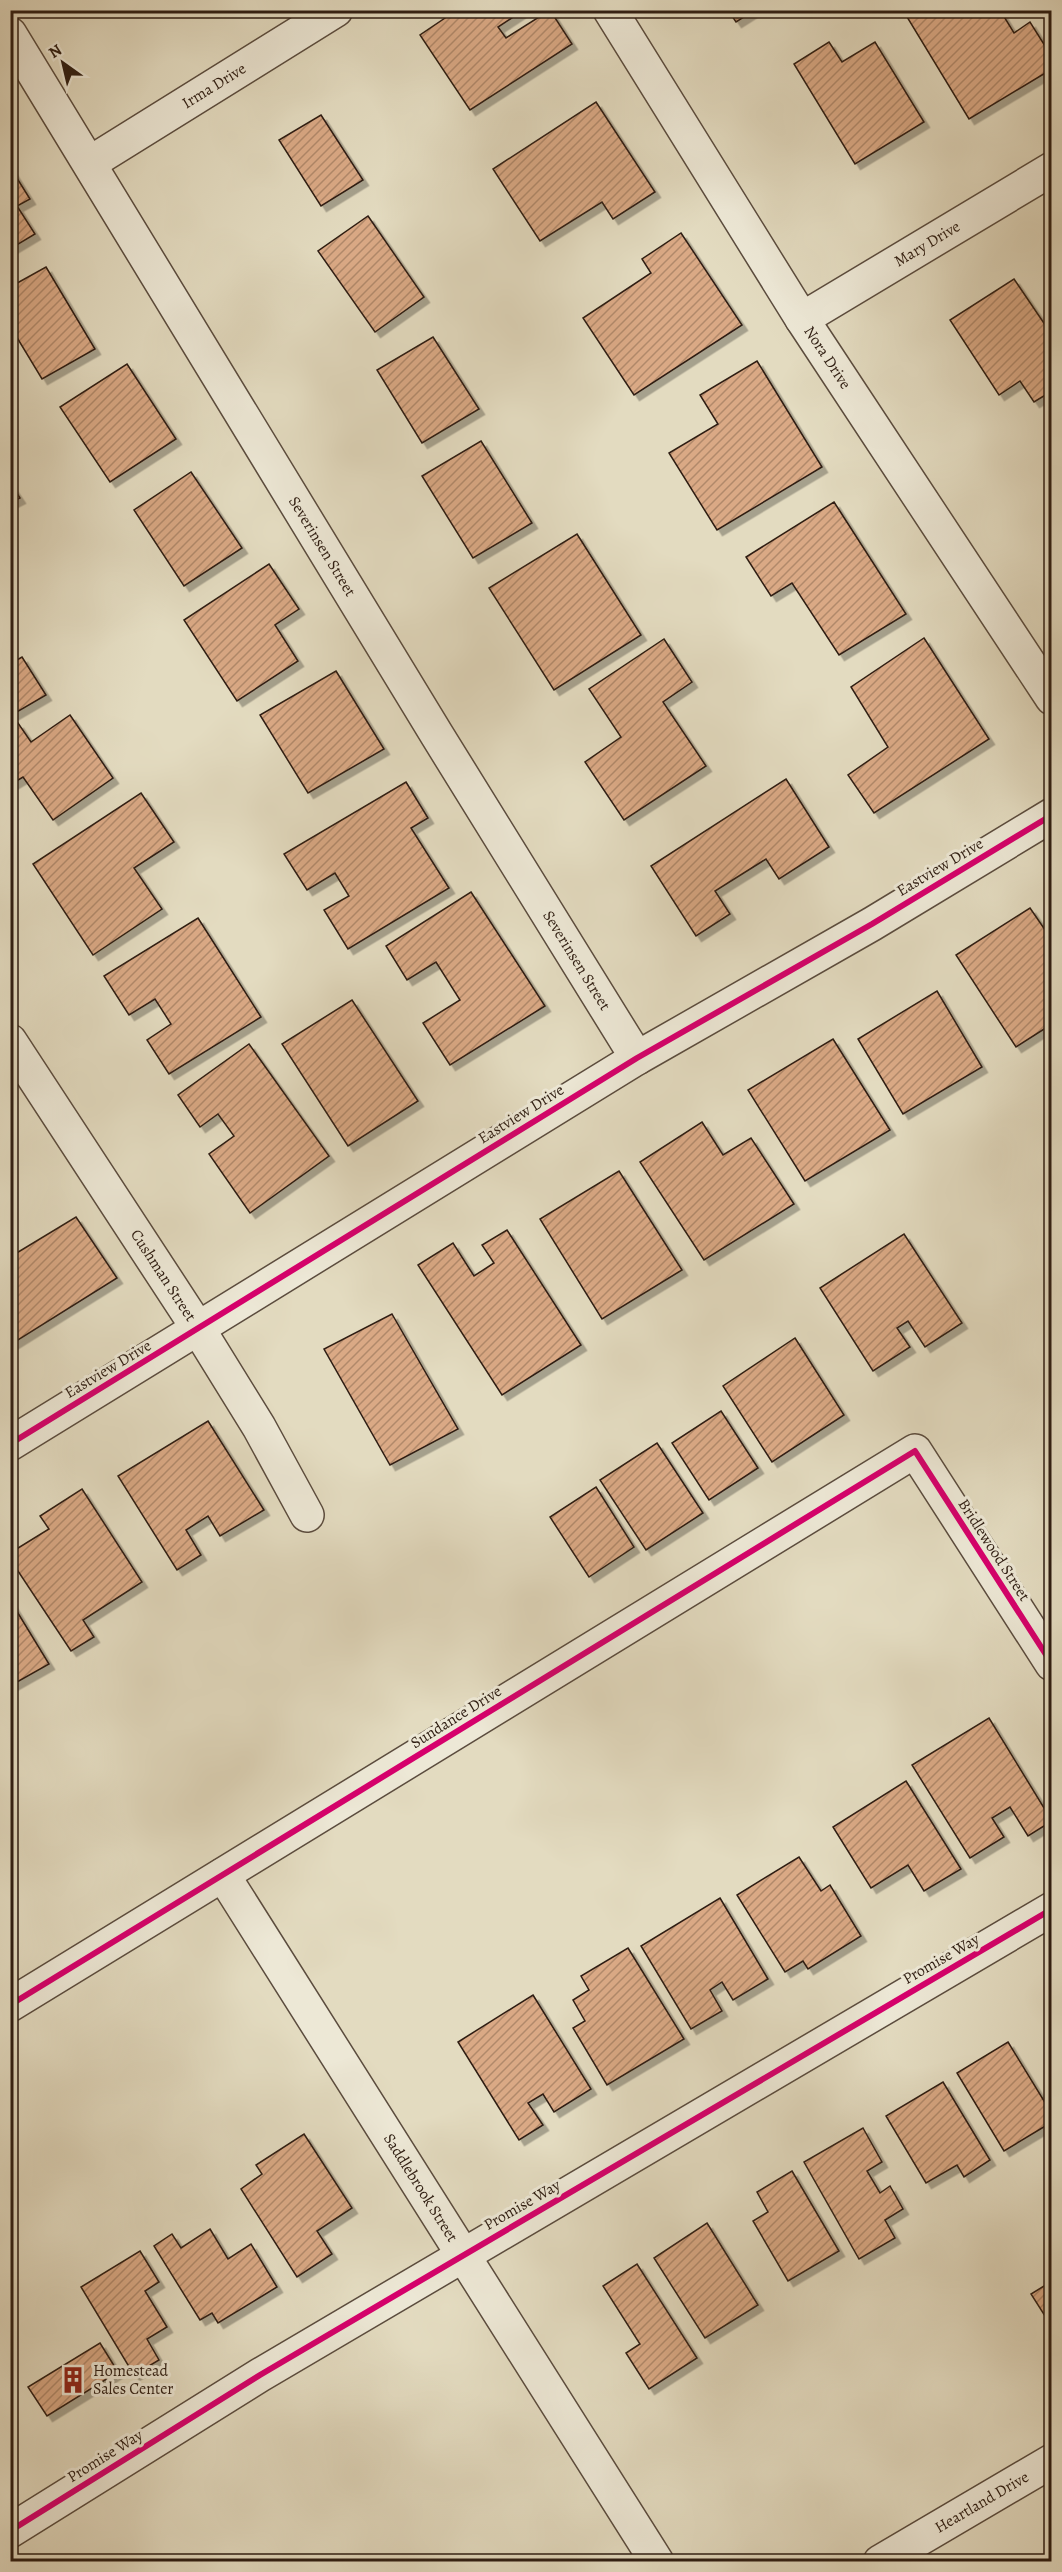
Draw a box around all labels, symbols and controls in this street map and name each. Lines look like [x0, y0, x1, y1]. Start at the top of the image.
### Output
north arrow [33, 33, 93, 93]
text: N [44, 39, 66, 64]
street label: Irma Drive [178, 58, 250, 114]
street label: Mary Drive [890, 216, 964, 272]
street label: Nora Drive [799, 322, 856, 394]
street label: Severinsen Street [283, 492, 361, 601]
street label: Eastview Drive [893, 832, 987, 902]
street label: Severinsen Street [537, 906, 616, 1015]
street label: Eastview Drive [474, 1079, 568, 1149]
street label: Cushman Street [125, 1225, 201, 1326]
street label: Eastview Drive [61, 1334, 155, 1404]
street label: Bridlewood Street [953, 1495, 1035, 1605]
street label: Sundance Drive [406, 1680, 506, 1754]
street label: Promise Way [899, 1928, 984, 1990]
street label: Saddlebrook Street [378, 2129, 463, 2246]
street label: Promise Way [480, 2174, 565, 2236]
place label: Homestead Sales Center [93, 2360, 174, 2400]
building icon: Homestead Sales Center [58, 2365, 88, 2395]
street label: Promise Way [63, 2424, 148, 2488]
street label: Heartland Drive [931, 2466, 1033, 2538]

